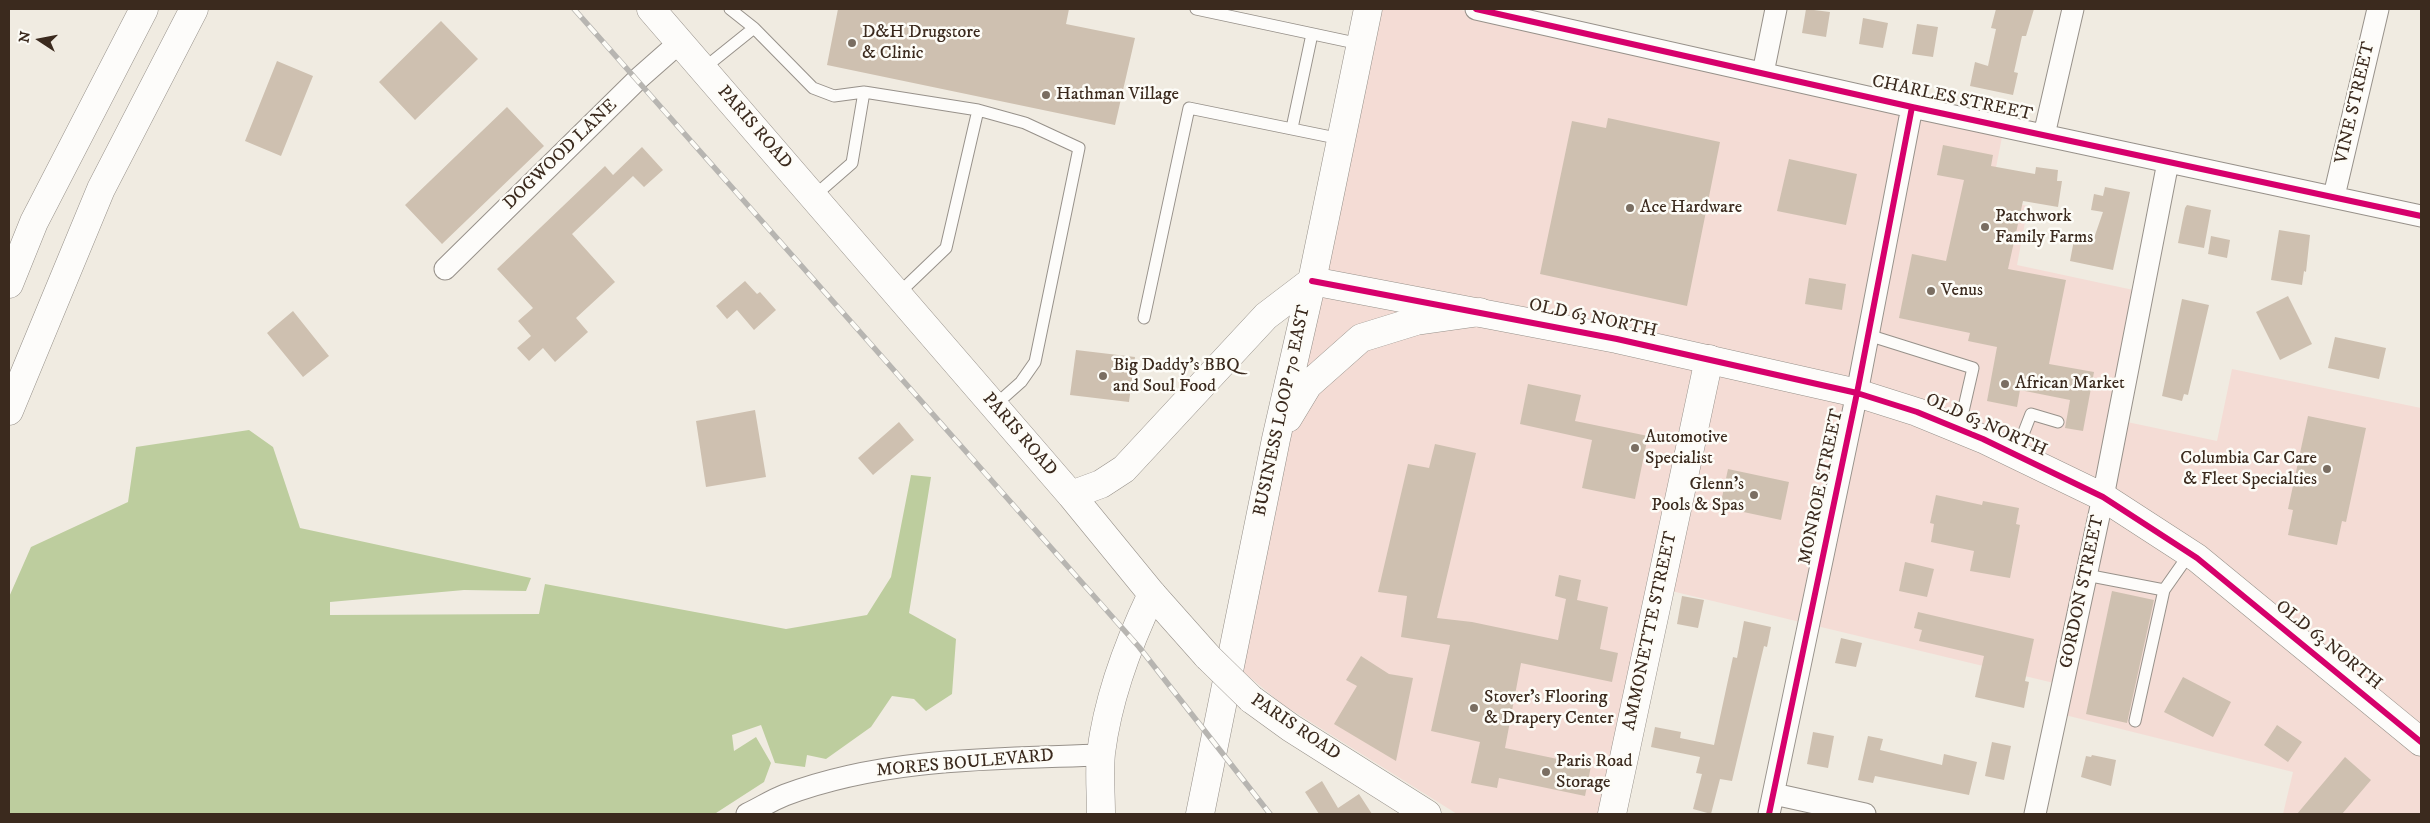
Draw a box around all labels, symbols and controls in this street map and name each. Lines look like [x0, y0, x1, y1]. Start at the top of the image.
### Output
north arrow [15, 15, 65, 65]
place label: D&H Drugstore & Clinic [862, 22, 980, 64]
text: N [15, 30, 35, 44]
marker: D&H Drugstore & Clinic [846, 37, 858, 49]
street label: VINE STREET [2331, 40, 2381, 166]
street label: CHARLES STREET [1870, 71, 2034, 127]
street label: PARIS ROAD [712, 82, 796, 174]
place label: Hathman Village [1056, 84, 1179, 106]
marker: Hathman Village [1040, 89, 1052, 101]
street label: DOGWOOD LANE [500, 95, 622, 215]
place label: Ace Hardware [1640, 197, 1742, 219]
marker: Ace Hardware [1624, 202, 1636, 214]
place label: Patchwork Family Farms [1995, 206, 2093, 248]
marker: Patchwork Family Farms [1979, 221, 1991, 233]
place label: Venus [1941, 280, 1983, 302]
marker: Venus [1925, 285, 1937, 297]
street label: OLD 63 NORTH [1527, 295, 1659, 343]
street label: BUSINESS LOOP 70 EAST [1250, 304, 1316, 518]
place label: Big Daddy's BBQ and Soul Food [1113, 355, 1240, 398]
marker: Big Daddy's BBQ and Soul Food [1097, 370, 1109, 382]
place label: African Market [2015, 373, 2125, 395]
marker: African Market [1999, 378, 2011, 390]
street label: PARIS ROAD [977, 389, 1061, 481]
street label: OLD 63 NORTH [1922, 390, 2050, 462]
street label: MONROE STREET [1795, 407, 1849, 567]
place label: Automotive Specialist [1645, 427, 1728, 469]
marker: Automotive Specialist [1629, 442, 1641, 454]
place label: Columbia Car Care & Fleet Specialties [2180, 448, 2317, 490]
marker: Columbia Car Care & Fleet Specialties [2321, 463, 2333, 475]
place label: Glenn's Pools & Spas [1651, 474, 1744, 516]
marker: Glenn's Pools & Spas [1748, 489, 1760, 501]
street label: GORDON STREET [2056, 514, 2110, 670]
street label: AMMONETTE STREET [1619, 530, 1683, 732]
street label: OLD 63 NORTH [2270, 597, 2386, 695]
place label: Stover's Flooring & Drapery Center [1484, 687, 1614, 730]
street label: PARIS ROAD [1246, 690, 1344, 766]
marker: Stover's Flooring & Drapery Center [1468, 702, 1480, 714]
street label: MORES BOULEVARD [875, 745, 1055, 783]
place label: Paris Road Storage [1556, 751, 1633, 794]
marker: Paris Road Storage [1540, 766, 1552, 778]

